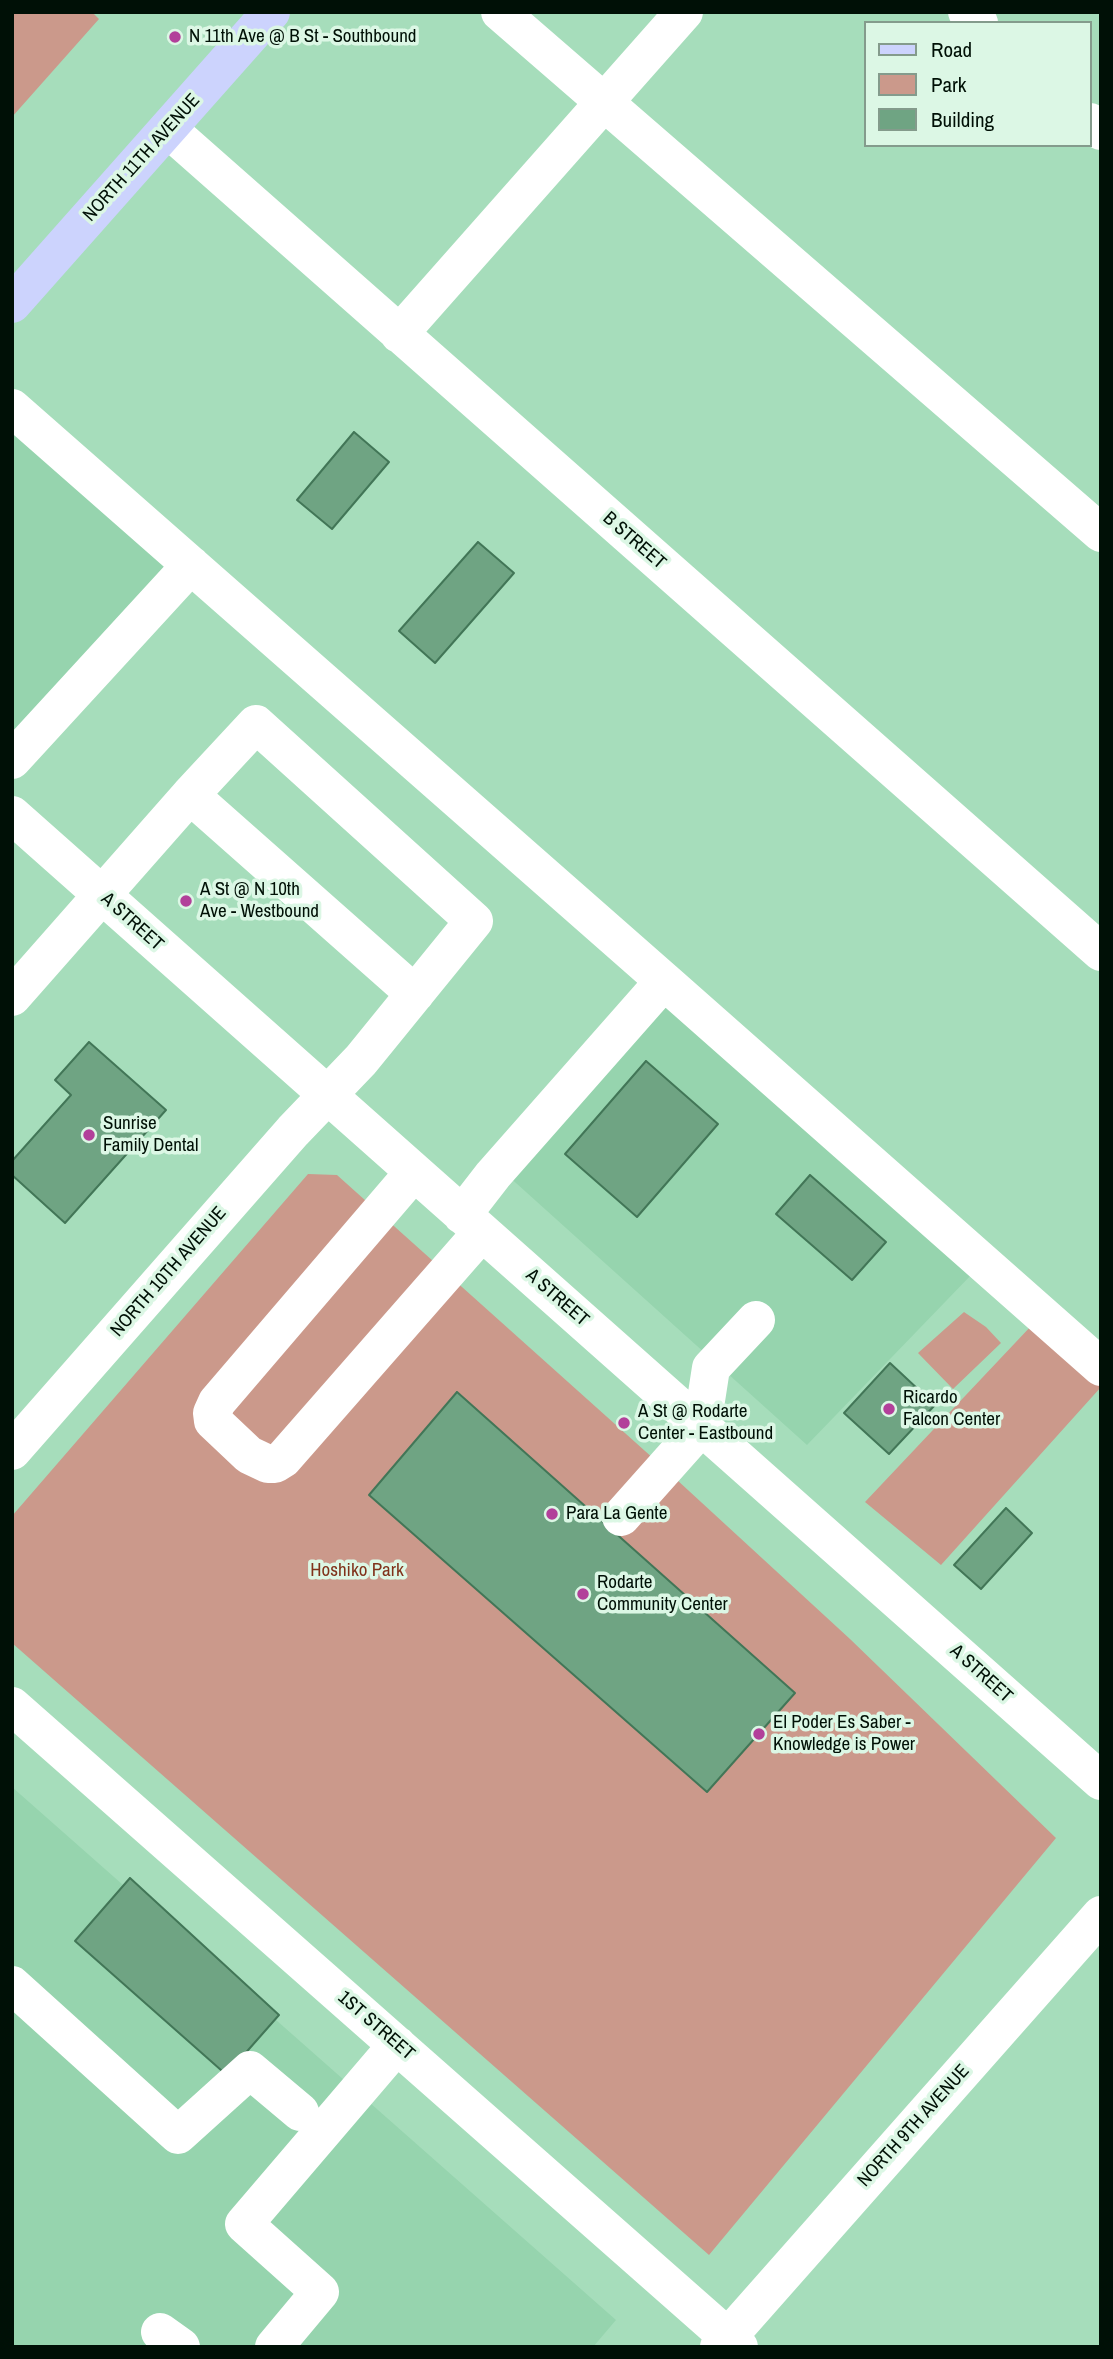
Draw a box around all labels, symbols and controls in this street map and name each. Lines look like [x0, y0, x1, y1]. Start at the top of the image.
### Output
legend [864, 21, 1092, 147]
place label: N 11th Ave @ B St - Southbound [189, 26, 416, 48]
marker: N 11th Ave @ B St - Southbound [167, 29, 183, 45]
text: Road [931, 35, 972, 64]
text: Park [931, 70, 966, 99]
street label: NORTH 11TH AVENUE [79, 90, 205, 226]
text: Building [931, 105, 994, 134]
street label: B STREET [598, 507, 670, 575]
place label: A St @ N 10th Ave - Westbound [200, 879, 319, 923]
street label: A STREET [96, 888, 168, 956]
marker: A St @ N 10th Ave - Westbound [178, 893, 194, 909]
place label: Sunrise Family Dental [103, 1113, 198, 1157]
marker: Sunrise Family Dental [81, 1127, 97, 1143]
street label: NORTH 10TH AVENUE [106, 1202, 232, 1342]
street label: A STREET [521, 1264, 593, 1332]
place label: Ricardo Falcon Center [903, 1387, 1000, 1431]
place label: A St @ Rodarte Center - Eastbound [638, 1401, 773, 1445]
marker: Ricardo Falcon Center [881, 1401, 897, 1417]
marker: A St @ Rodarte Center - Eastbound [616, 1415, 632, 1431]
place label: Para La Gente [566, 1503, 667, 1525]
marker: Para La Gente [544, 1506, 560, 1522]
park label: Hoshiko Park [310, 1560, 404, 1582]
place label: Rodarte Community Center [597, 1572, 728, 1616]
marker: Rodarte Community Center [575, 1586, 591, 1602]
street label: A STREET [945, 1640, 1017, 1708]
place label: El Poder Es Saber - Knowledge is Power [773, 1712, 915, 1756]
marker: El Poder Es Saber - Knowledge is Power [751, 1726, 767, 1742]
street label: 1ST STREET [333, 1986, 419, 2066]
street label: NORTH 9TH AVENUE [853, 2060, 975, 2192]

